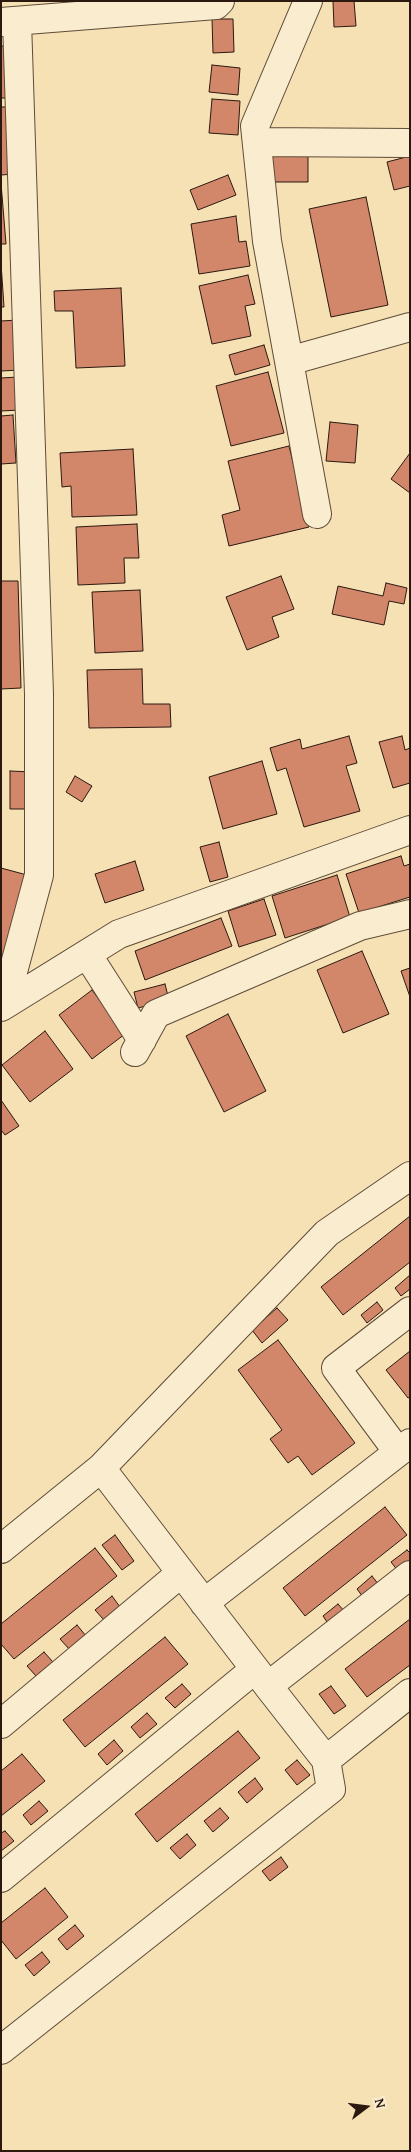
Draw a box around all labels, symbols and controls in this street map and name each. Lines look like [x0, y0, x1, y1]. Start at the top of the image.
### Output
north arrow [341, 2082, 391, 2132]
text: N [370, 2096, 391, 2110]

